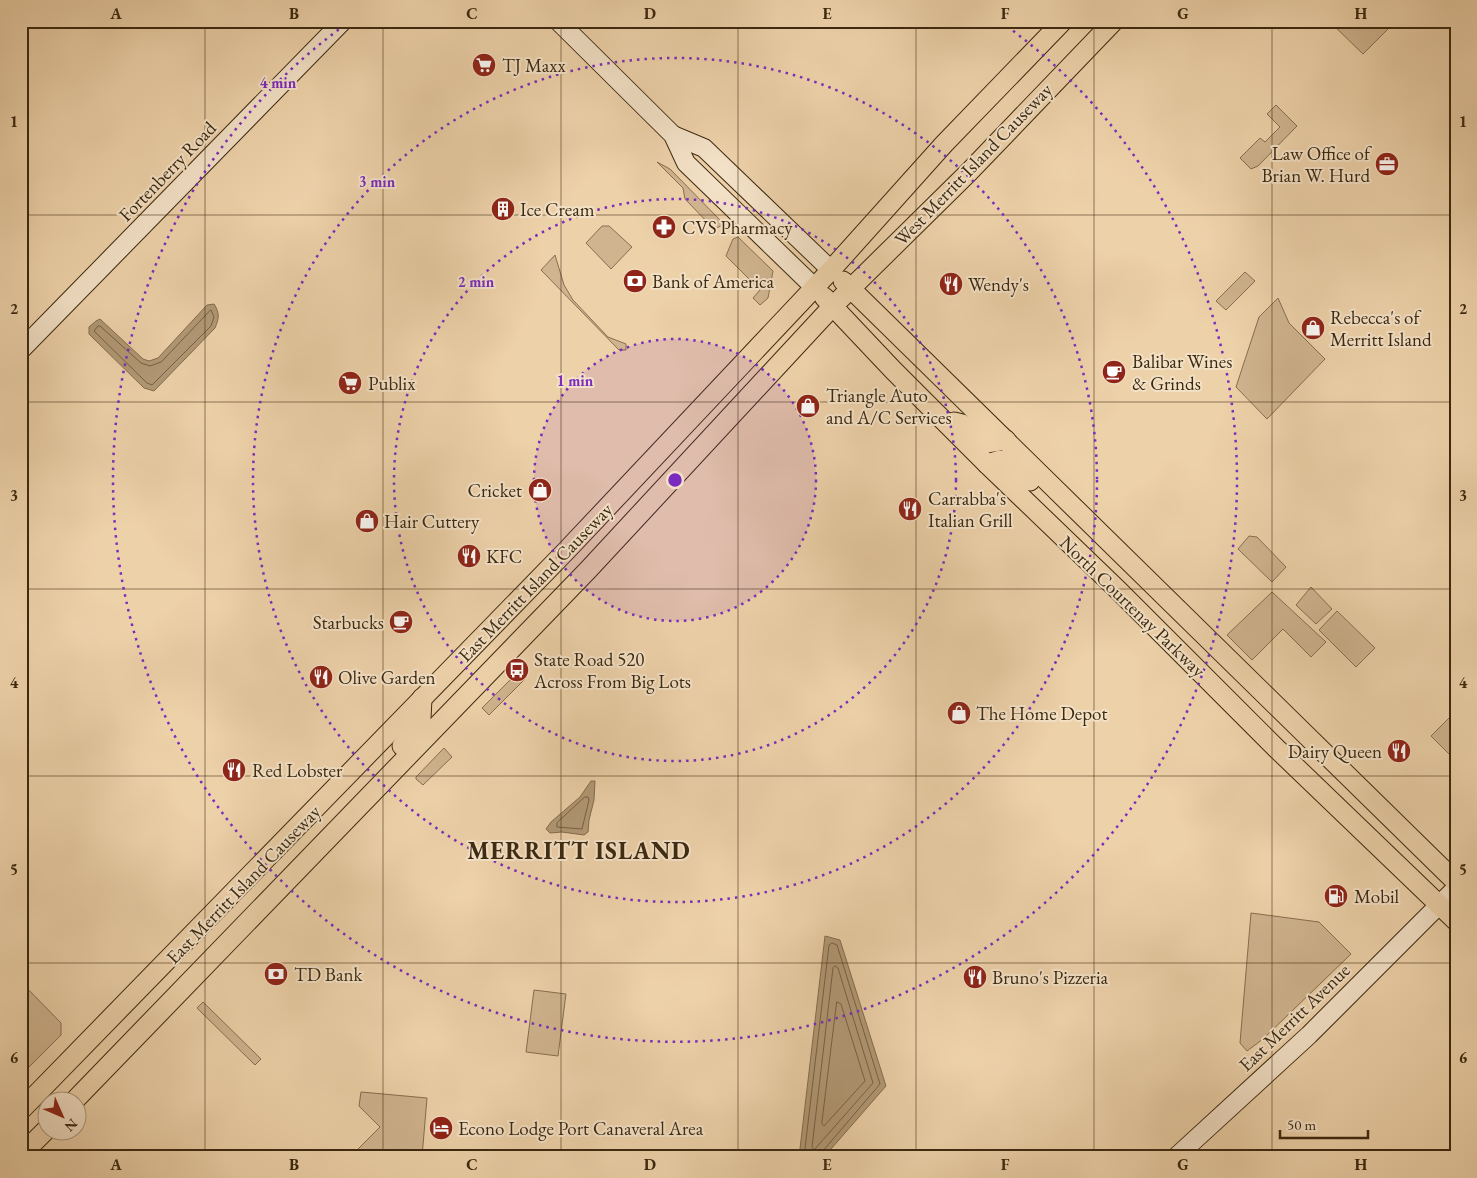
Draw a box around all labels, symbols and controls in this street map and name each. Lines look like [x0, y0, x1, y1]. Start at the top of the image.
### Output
text: A [109, 3, 122, 24]
text: B [289, 3, 299, 24]
text: C [466, 3, 478, 24]
text: D [644, 3, 656, 24]
text: E [822, 3, 832, 24]
text: F [1001, 3, 1010, 24]
text: G [1177, 3, 1189, 24]
text: H [1355, 3, 1368, 24]
supermarket icon: TJ Maxx [471, 52, 497, 78]
place label: TJ Maxx [502, 53, 566, 78]
text: 4 min [260, 73, 297, 92]
street label: West Merritt Island Causeway [889, 77, 1058, 251]
text: 1 [10, 111, 18, 132]
text: 1 [1459, 111, 1467, 132]
street label: Fortenberry Road [113, 116, 222, 227]
place label: Law Office of Brian W. Hurd [1261, 141, 1372, 188]
office icon: Law Office of Brian W. Hurd [1374, 151, 1400, 177]
text: 3 min [359, 172, 396, 191]
building icon: Ice Cream [490, 196, 516, 222]
place label: Ice Cream [520, 197, 595, 222]
pharmacy icon: CVS Pharmacy [651, 214, 677, 240]
place label: CVS Pharmacy [682, 215, 793, 240]
bank icon: Bank of America [622, 268, 648, 294]
place label: Bank of America [652, 269, 775, 294]
restaurant icon: Wendy's [938, 271, 964, 297]
text: 2 min [458, 272, 495, 291]
place label: Wendy's [968, 272, 1029, 297]
text: 2 [10, 298, 19, 319]
text: 2 [1459, 298, 1468, 319]
place label: Rebecca's of Merritt Island [1330, 305, 1432, 352]
shop icon: Rebecca's of Merritt Island [1300, 315, 1326, 341]
place label: Balibar Wines & Grinds [1132, 349, 1232, 396]
cafe icon: Balibar Wines & Grinds [1101, 359, 1127, 385]
supermarket icon: Publix [337, 370, 363, 396]
place label: Publix [368, 371, 416, 396]
text: 1 min [557, 371, 594, 390]
place label: Triangle Auto and A/C Services [826, 383, 952, 430]
shop icon: Triangle Auto and A/C Services [795, 393, 821, 419]
centre of rings [666, 471, 684, 489]
shop icon: Cricket [527, 477, 553, 503]
place label: Cricket [467, 478, 522, 503]
text: 3 [10, 485, 18, 506]
text: 3 [1459, 485, 1467, 506]
place label: Carrabba's Italian Grill [928, 486, 1013, 533]
restaurant icon: Carrabba's Italian Grill [897, 496, 923, 522]
street label: East Merritt Island Causeway [453, 497, 619, 667]
shop icon: Hair Cuttery [354, 508, 380, 534]
place label: Hair Cuttery [384, 509, 480, 534]
street label: North Courtenay Parkway [1054, 530, 1211, 683]
restaurant icon: KFC [456, 543, 482, 569]
place label: KFC [486, 544, 522, 569]
cafe icon: Starbucks [388, 609, 414, 635]
place label: Starbucks [313, 610, 384, 635]
place label: State Road 520 Across From Big Lots [533, 647, 691, 694]
bus stop icon: State Road 520 Across From Big Lots [504, 657, 530, 683]
restaurant icon: Olive Garden [308, 664, 334, 690]
place label: Olive Garden [338, 665, 436, 690]
text: 4 [10, 672, 19, 693]
text: 4 [1459, 672, 1468, 693]
shop icon: The Home Depot [946, 700, 972, 726]
place label: The Home Depot [976, 701, 1108, 726]
restaurant icon: Dairy Queen [1386, 738, 1412, 764]
place label: Dairy Queen [1288, 739, 1382, 764]
restaurant icon: Red Lobster [221, 757, 247, 783]
place label: Red Lobster [252, 758, 343, 783]
street label: East Merritt Island Causeway [161, 799, 327, 969]
district label: MERRITT ISLAND [467, 835, 691, 866]
text: 5 [10, 859, 18, 880]
text: 5 [1459, 859, 1467, 880]
fuel station icon: Mobil [1323, 883, 1349, 909]
place label: Mobil [1354, 884, 1400, 909]
street label: East Merritt Avenue [1233, 958, 1355, 1077]
bank icon: TD Bank [263, 961, 289, 987]
place label: TD Bank [294, 962, 364, 987]
restaurant icon: Bruno's Pizzeria [962, 964, 988, 990]
place label: Bruno's Pizzeria [992, 965, 1109, 990]
text: 6 [10, 1047, 19, 1068]
text: 6 [1459, 1047, 1468, 1068]
north arrow [38, 1090, 88, 1140]
scale bar [1280, 1108, 1367, 1140]
text: N [60, 1115, 82, 1136]
hotel icon: Econo Lodge Port Canaveral Area [428, 1115, 454, 1141]
text: 50 m [1287, 1115, 1316, 1134]
place label: Econo Lodge Port Canaveral Area [458, 1116, 704, 1141]
text: A [109, 1154, 122, 1175]
text: B [289, 1154, 299, 1175]
text: C [466, 1154, 478, 1175]
text: D [644, 1154, 656, 1175]
text: E [822, 1154, 832, 1175]
text: F [1001, 1154, 1010, 1175]
text: G [1177, 1154, 1189, 1175]
text: H [1355, 1154, 1368, 1175]

